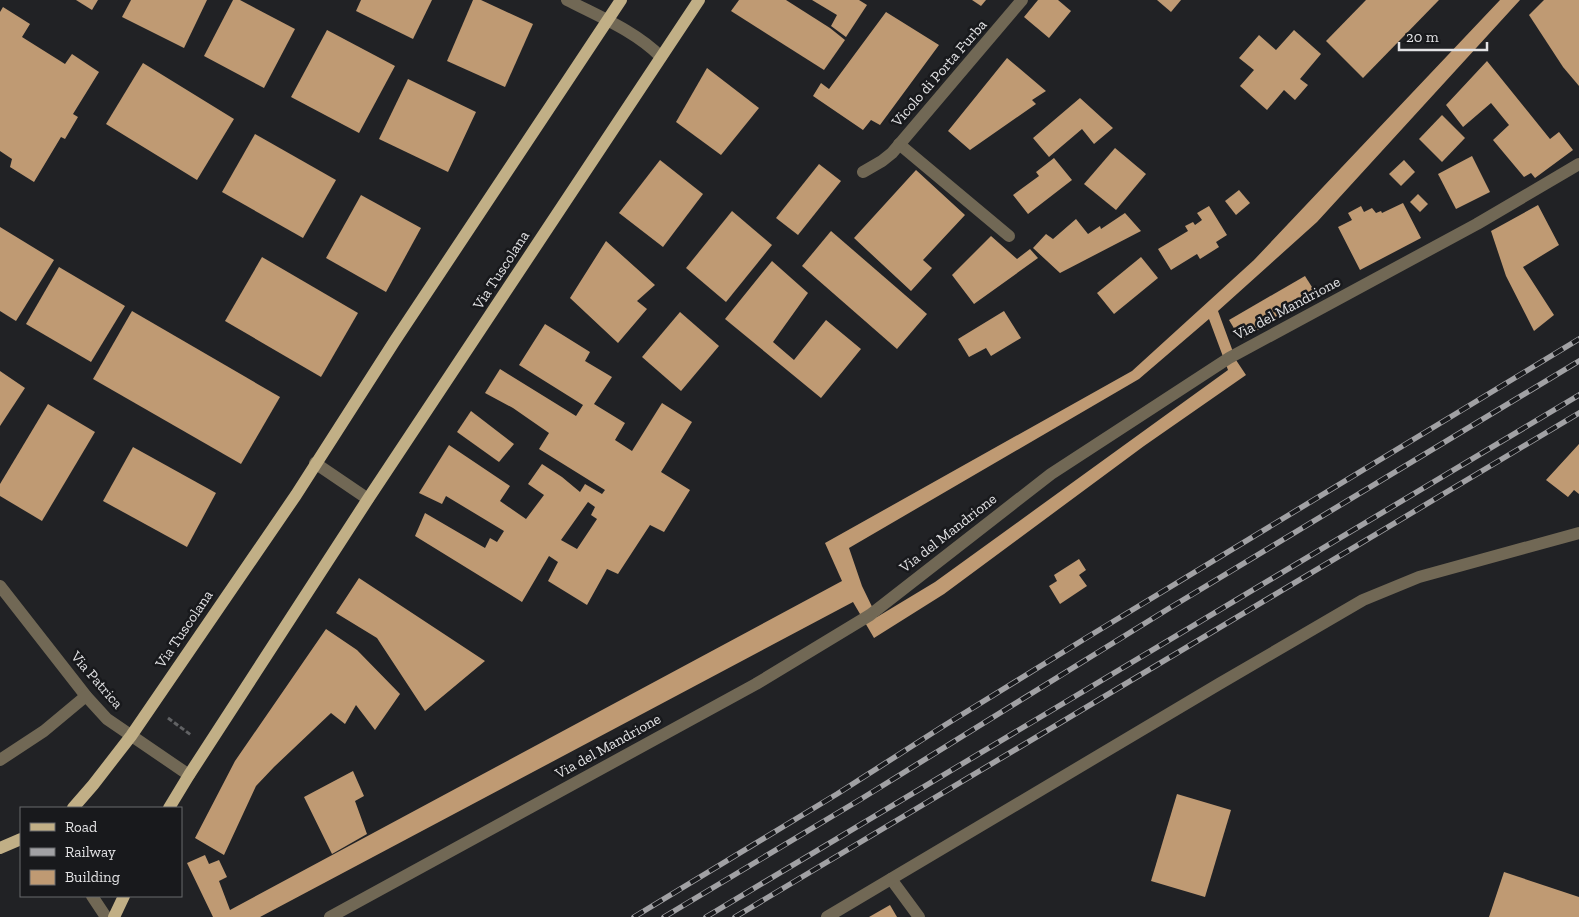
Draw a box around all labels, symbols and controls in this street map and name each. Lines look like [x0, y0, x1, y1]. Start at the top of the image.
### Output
street label: Vicolo di Porta Furba [887, 16, 990, 131]
scale bar [1399, 20, 1486, 52]
text: 20 m [1406, 28, 1439, 46]
street label: Via Tuscolana [468, 227, 533, 313]
street label: Via del Mandrione [1230, 272, 1343, 344]
street label: Via del Mandrione [895, 490, 1000, 577]
street label: Via Tuscolana [151, 587, 217, 672]
street label: Via Patrica [66, 647, 127, 712]
street label: Via del Mandrione [551, 710, 664, 783]
legend [20, 807, 182, 897]
text: Road [65, 818, 98, 836]
text: Railway [65, 843, 116, 861]
text: Building [65, 868, 120, 886]

